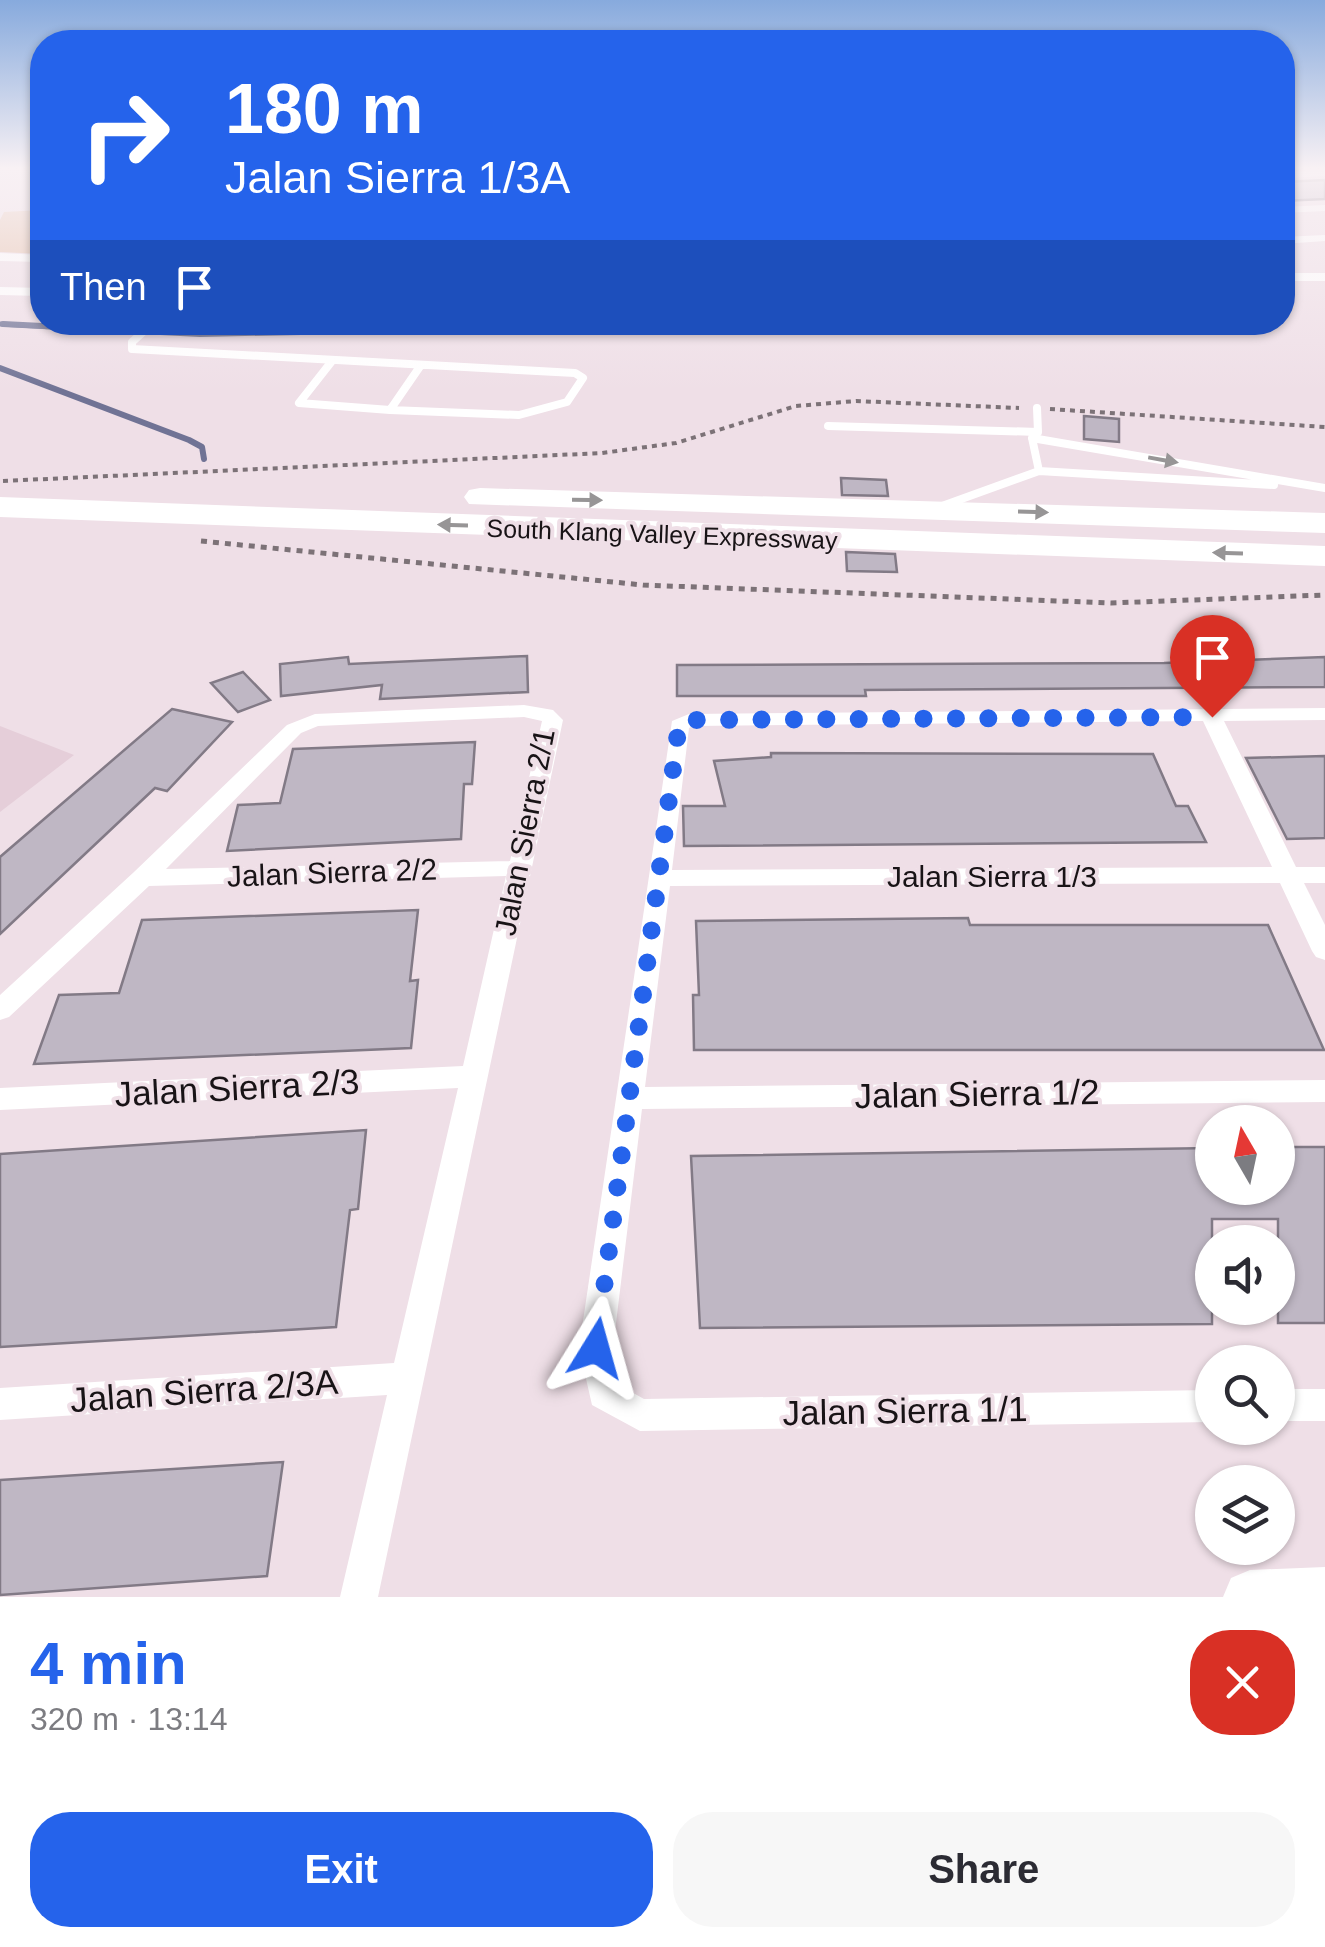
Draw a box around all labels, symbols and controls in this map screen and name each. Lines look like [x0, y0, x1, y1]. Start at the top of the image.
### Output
icon: right [60, 70, 190, 200]
text: 180 m [225, 70, 423, 148]
text: Jalan Sierra 1/3A [225, 152, 570, 203]
icon: arrive [167, 260, 222, 315]
text: Then [60, 266, 147, 308]
one-way arrow [1147, 453, 1179, 468]
one-way arrow [572, 492, 604, 508]
one-way arrow [1018, 505, 1050, 521]
street label: South Klang Valley Expressway [486, 514, 838, 554]
one-way arrow [437, 517, 469, 533]
one-way arrow [1211, 544, 1243, 560]
pin [1170, 615, 1255, 718]
icon: arrive [1185, 630, 1240, 685]
street label: Jalan Sierra 2/1 [488, 726, 561, 938]
street label: Jalan Sierra 2/2 [226, 852, 438, 893]
street label: Jalan Sierra 1/3 [887, 860, 1097, 893]
street label: Jalan Sierra 2/3 [114, 1062, 360, 1113]
street label: Jalan Sierra 1/2 [854, 1072, 1100, 1115]
north arrow [1195, 1105, 1295, 1205]
map controls [1195, 1105, 1295, 1565]
button: sound [1195, 1225, 1295, 1325]
position arrow [544, 1296, 648, 1400]
button: search [1195, 1345, 1295, 1445]
street label: Jalan Sierra 2/3A [69, 1362, 340, 1419]
street label: Jalan Sierra 1/1 [782, 1389, 1028, 1432]
button: layers [1195, 1465, 1295, 1565]
text: 4 min [30, 1630, 187, 1697]
button: close [1190, 1630, 1295, 1735]
text: 320 m · 13:14 [30, 1701, 227, 1737]
button: Exit [30, 1812, 653, 1927]
button: Share [673, 1812, 1295, 1927]

